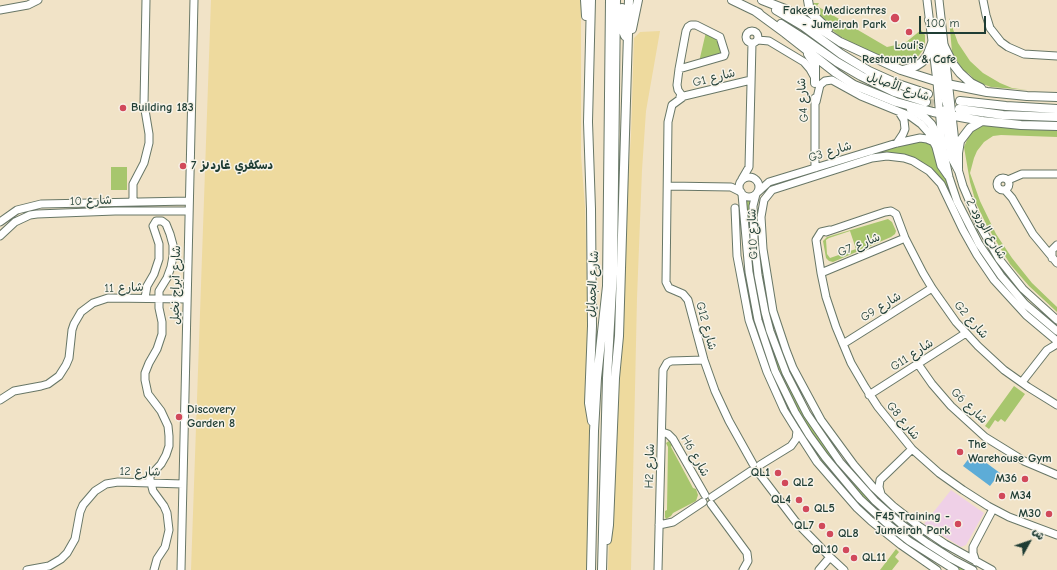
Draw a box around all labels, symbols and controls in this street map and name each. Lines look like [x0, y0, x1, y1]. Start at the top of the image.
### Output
place label: Fakeeh Medicentres - Jumeirah Park [783, 4, 886, 32]
scale bar [921, 8, 988, 34]
marker: Fakeeh Medicentres - Jumeirah Park [889, 12, 901, 24]
text: 100 m [926, 16, 959, 30]
marker: Loui's Restaurant & Cafe [904, 27, 914, 37]
place label: Loui's Restaurant & Cafe [862, 39, 956, 67]
street label: G1 شارع [691, 66, 737, 90]
street label: شارع الأصايل [865, 70, 931, 104]
street label: G4 شارع [794, 77, 812, 123]
place label: Building 183 [131, 101, 194, 115]
marker: Building 183 [118, 103, 128, 113]
street label: G3 شارع [807, 139, 853, 165]
place label: دسكفري غاردنز 7 [191, 159, 273, 173]
marker: دسكفري غاردنز 7 [178, 161, 188, 171]
street label: شارع 10 [70, 193, 112, 209]
street label: شارع الورود 2 [963, 196, 1009, 262]
street label: G10 شارع [745, 208, 761, 260]
street label: G7 شارع [836, 230, 882, 260]
street label: شارع أبراج نخيل [168, 245, 184, 325]
street label: شارع الجمايل [584, 250, 602, 318]
street label: شارع 11 [104, 280, 144, 296]
street label: G9 شارع [858, 289, 904, 325]
street label: G2 شارع [951, 298, 991, 342]
street label: G12 شارع [693, 300, 719, 352]
street label: G11 شارع [888, 336, 936, 374]
street label: G6 شارع [948, 385, 990, 427]
street label: G8 شارع [883, 399, 923, 443]
place label: Discovery Garden 8 [187, 403, 235, 431]
marker: Discovery Garden 8 [174, 412, 184, 422]
street label: H6 شارع [678, 433, 712, 479]
place label: The Warehouse Gym [968, 438, 1052, 466]
street label: H2 شارع [642, 443, 658, 489]
marker: The Warehouse Gym [955, 447, 965, 457]
street label: شارع 12 [119, 464, 161, 480]
place label: QL1 [751, 466, 770, 480]
marker: QL1 [773, 468, 783, 478]
place label: M36 [995, 472, 1017, 486]
marker: M36 [1020, 474, 1030, 484]
place label: QL2 [793, 476, 813, 490]
marker: QL2 [780, 478, 790, 488]
place label: M34 [1010, 489, 1031, 503]
marker: M34 [997, 491, 1007, 501]
place label: QL4 [771, 493, 791, 507]
marker: QL4 [794, 495, 804, 505]
place label: QL5 [814, 502, 835, 516]
marker: QL5 [801, 504, 811, 514]
place label: M30 [1019, 507, 1041, 521]
marker: M30 [1044, 509, 1054, 519]
place label: F45 Training - Jumeirah Park [875, 510, 950, 538]
place label: QL7 [794, 519, 814, 533]
marker: F45 Training - Jumeirah Park [953, 519, 963, 529]
marker: QL7 [817, 521, 827, 531]
north arrow [1009, 522, 1049, 562]
text: ش [1030, 525, 1047, 543]
place label: QL8 [838, 527, 859, 541]
marker: QL8 [825, 529, 835, 539]
place label: QL10 [812, 543, 838, 557]
marker: QL10 [841, 545, 851, 555]
place label: QL11 [862, 551, 886, 565]
marker: QL11 [849, 553, 859, 563]

